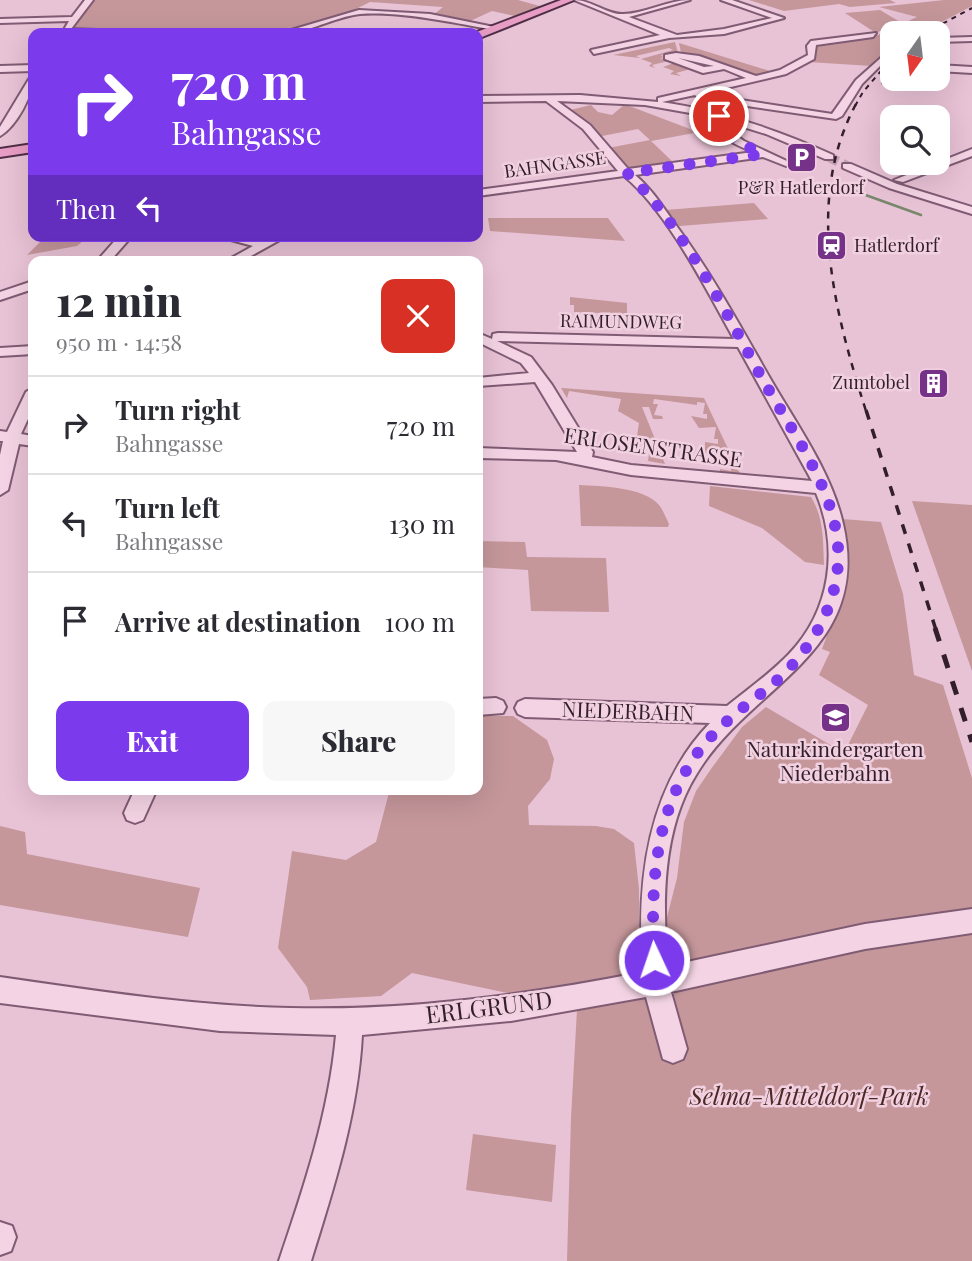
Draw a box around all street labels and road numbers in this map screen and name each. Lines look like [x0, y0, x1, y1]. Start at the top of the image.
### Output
street label: BAHNGASSE [502, 145, 607, 183]
street label: RAIMUNDWEG [560, 308, 683, 334]
street label: ERLOSENSTRASSE [562, 420, 744, 472]
street label: NIEDERBAHN [561, 694, 695, 726]
street label: ERLGRUND [424, 982, 554, 1030]

